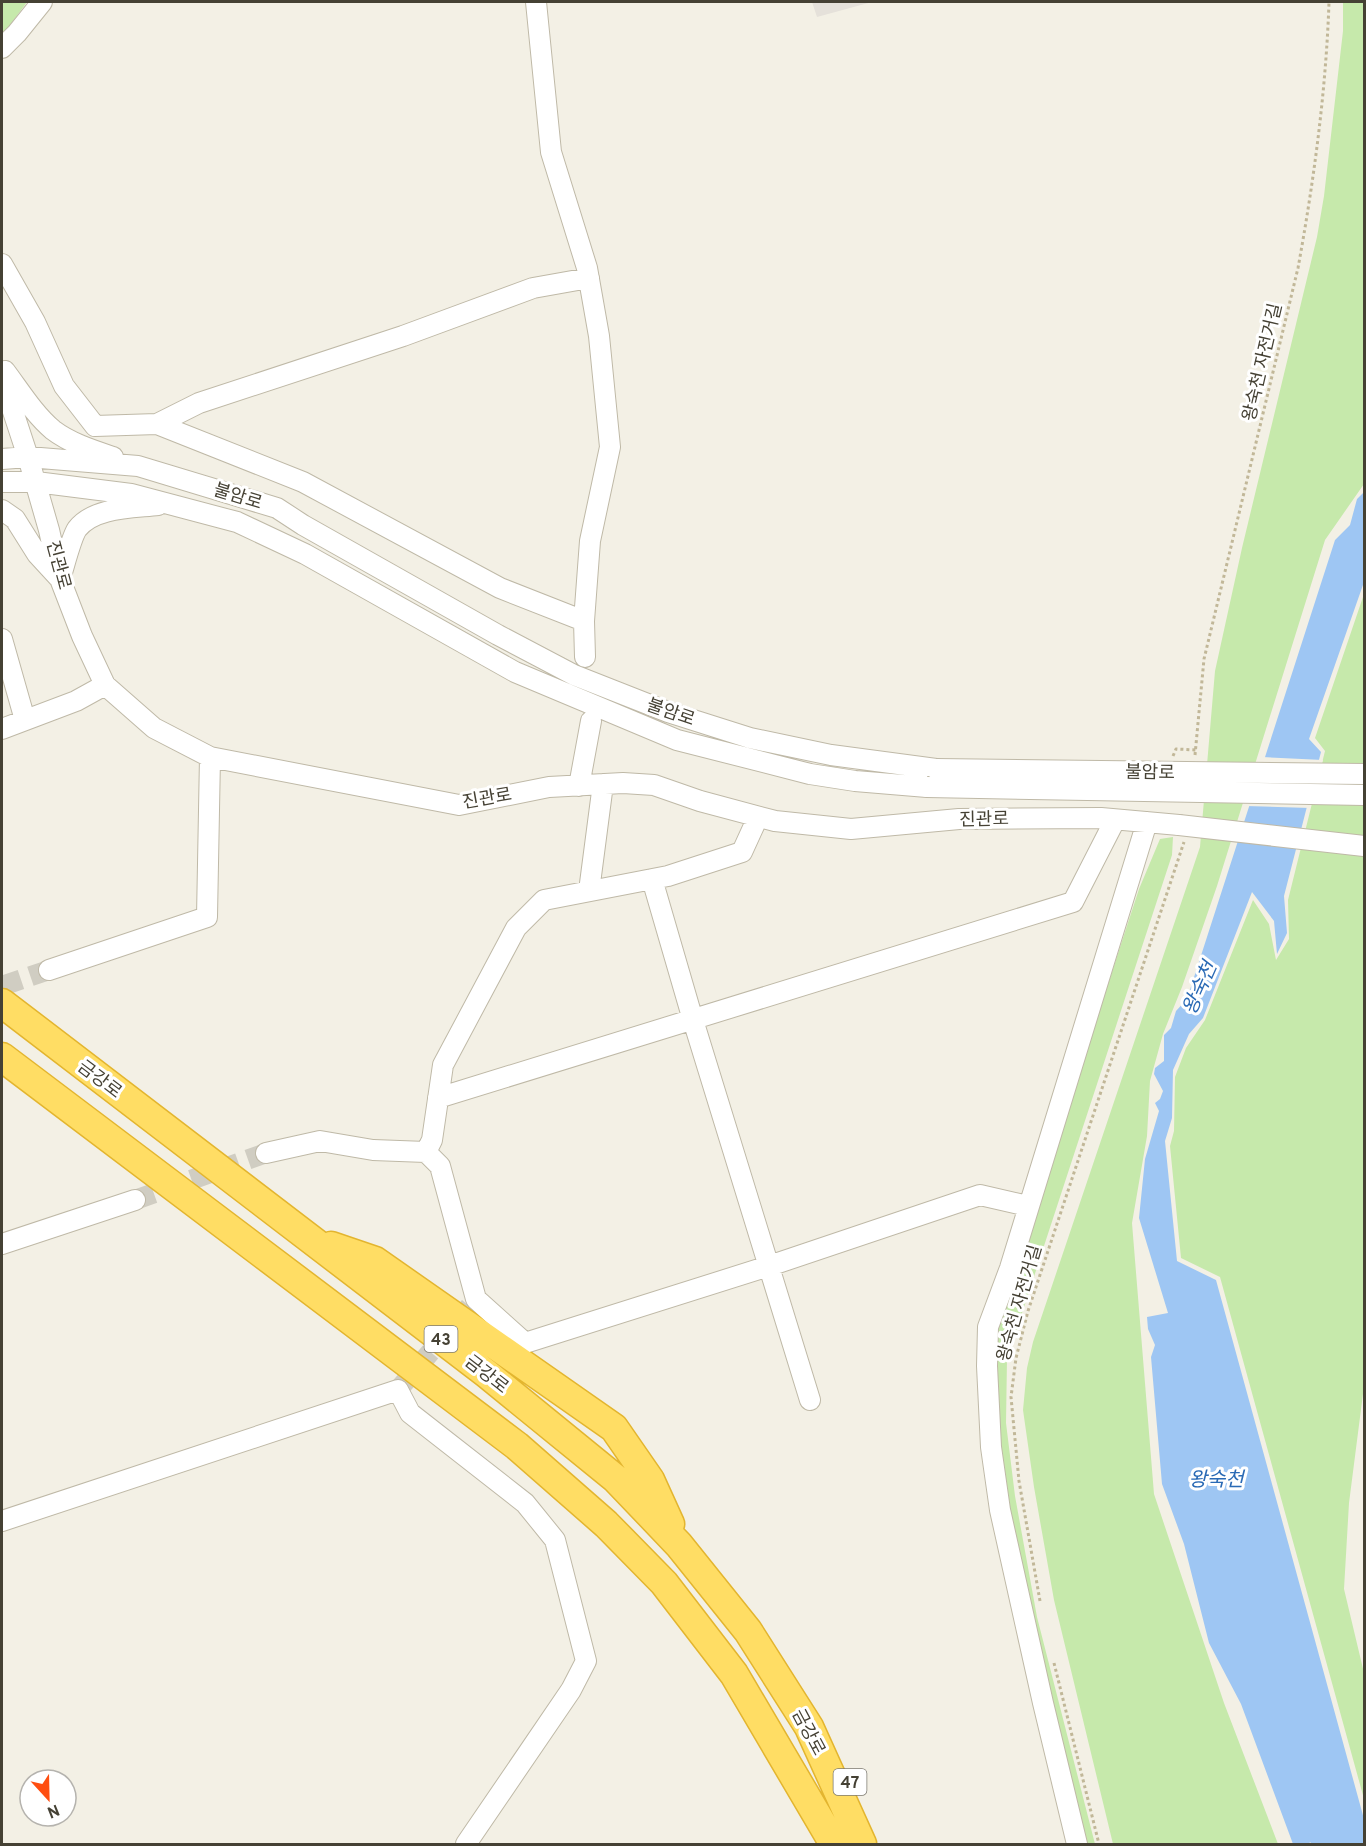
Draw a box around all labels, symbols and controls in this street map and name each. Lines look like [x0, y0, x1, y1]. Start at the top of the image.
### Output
street label: 왕숙천 자전거길 [1239, 301, 1288, 423]
street label: 불암로 [210, 479, 265, 516]
street label: 진관로 [40, 538, 75, 592]
street label: 불암로 [643, 694, 698, 732]
street label: 불암로 [1125, 762, 1175, 785]
street label: 진관로 [461, 784, 514, 815]
street label: 진관로 [959, 809, 1009, 832]
water label: 왕숙천 [1178, 956, 1225, 1019]
street label: 금강로 [72, 1056, 126, 1104]
street label: 왕숙천 자전거길 [993, 1242, 1048, 1364]
road number: 43 [424, 1326, 458, 1352]
street label: 금강로 [459, 1351, 513, 1400]
water label: 왕숙천 [1188, 1468, 1246, 1494]
street label: 금강로 [786, 1705, 829, 1760]
north arrow [18, 1768, 78, 1828]
road number: 47 [834, 1769, 866, 1795]
text: N [44, 1799, 62, 1821]

